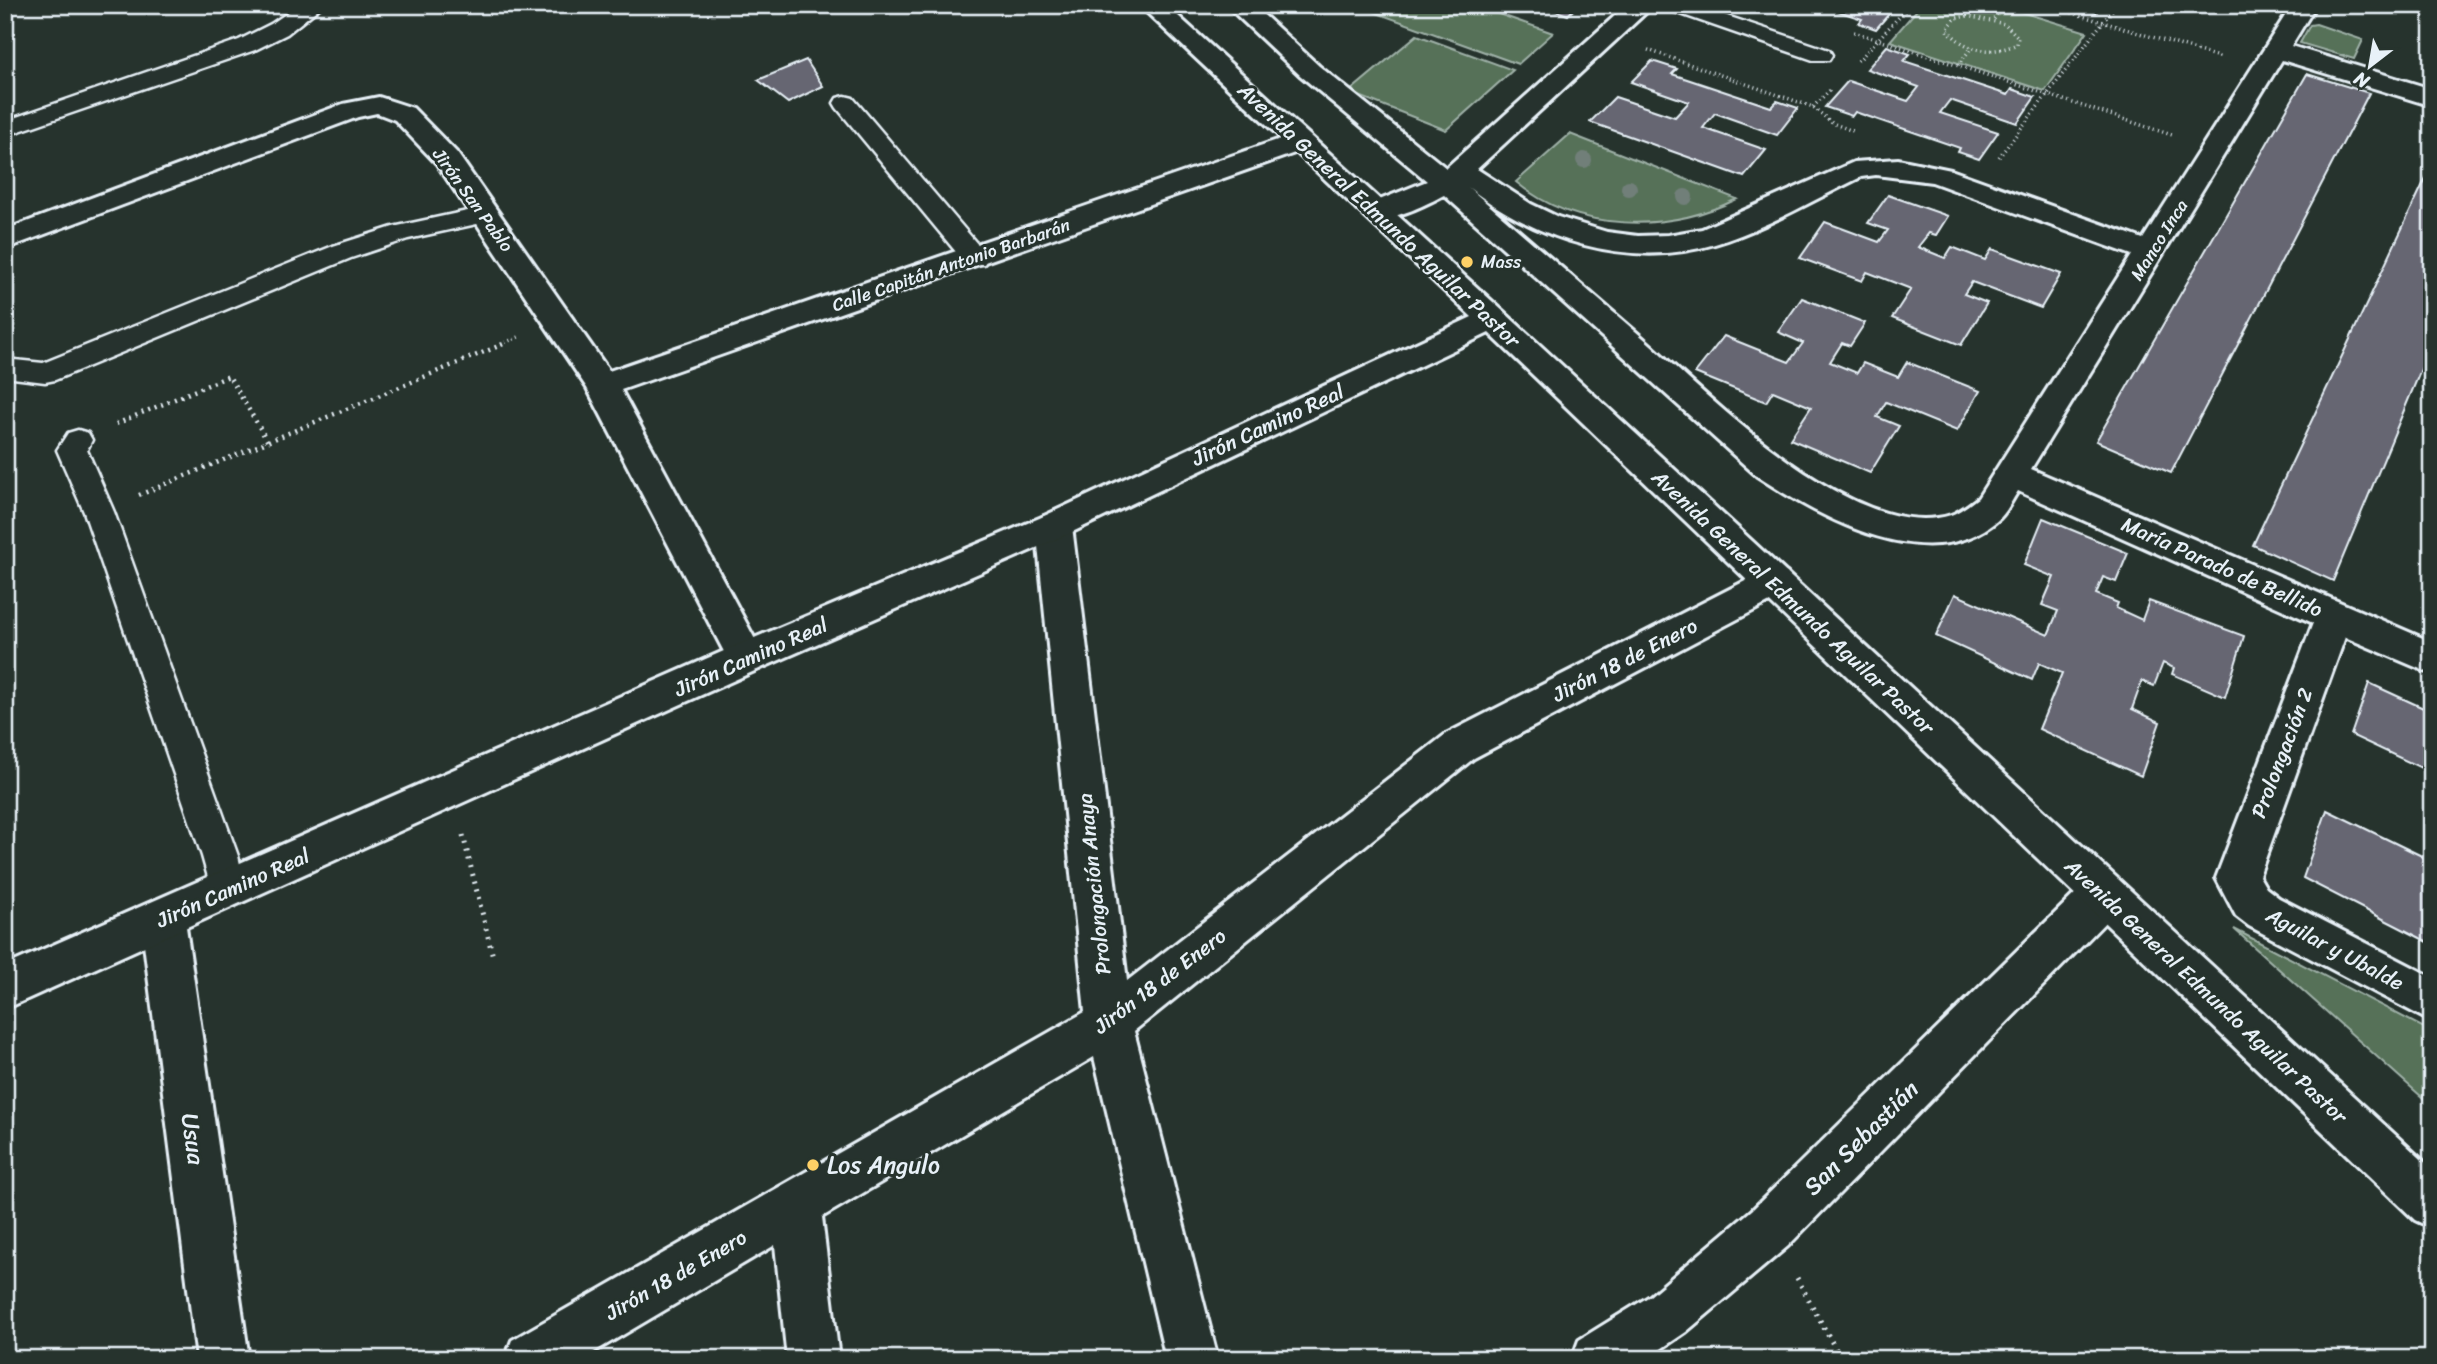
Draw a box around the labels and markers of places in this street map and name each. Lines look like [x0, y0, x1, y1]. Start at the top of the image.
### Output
place label: Mass [1481, 246, 1522, 278]
marker: Mass [1459, 254, 1475, 270]
place label: Los Angulo [827, 1144, 940, 1186]
marker: Los Angulo [805, 1157, 821, 1173]

